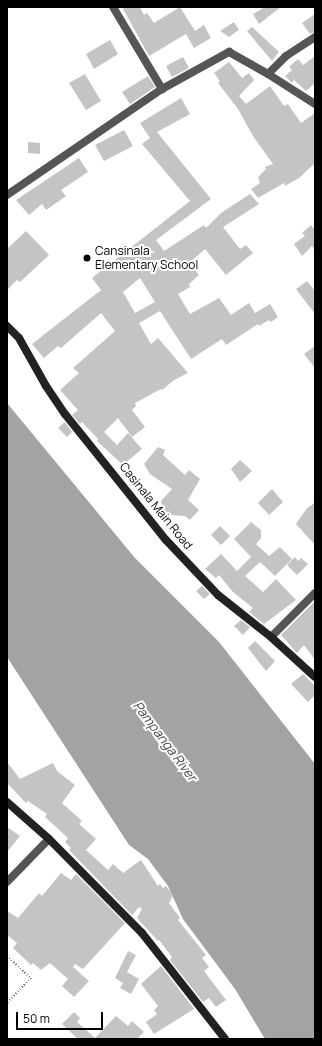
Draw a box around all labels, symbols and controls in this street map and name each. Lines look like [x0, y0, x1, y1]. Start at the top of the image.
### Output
place label: Cansinala Elementary School [95, 244, 198, 272]
marker: Cansinala Elementary School [82, 253, 92, 263]
street label: Casinala Main Road [117, 460, 195, 552]
water label: Pampanga River [130, 698, 200, 784]
scale bar [18, 1004, 105, 1030]
text: 50 m [23, 1010, 50, 1027]

